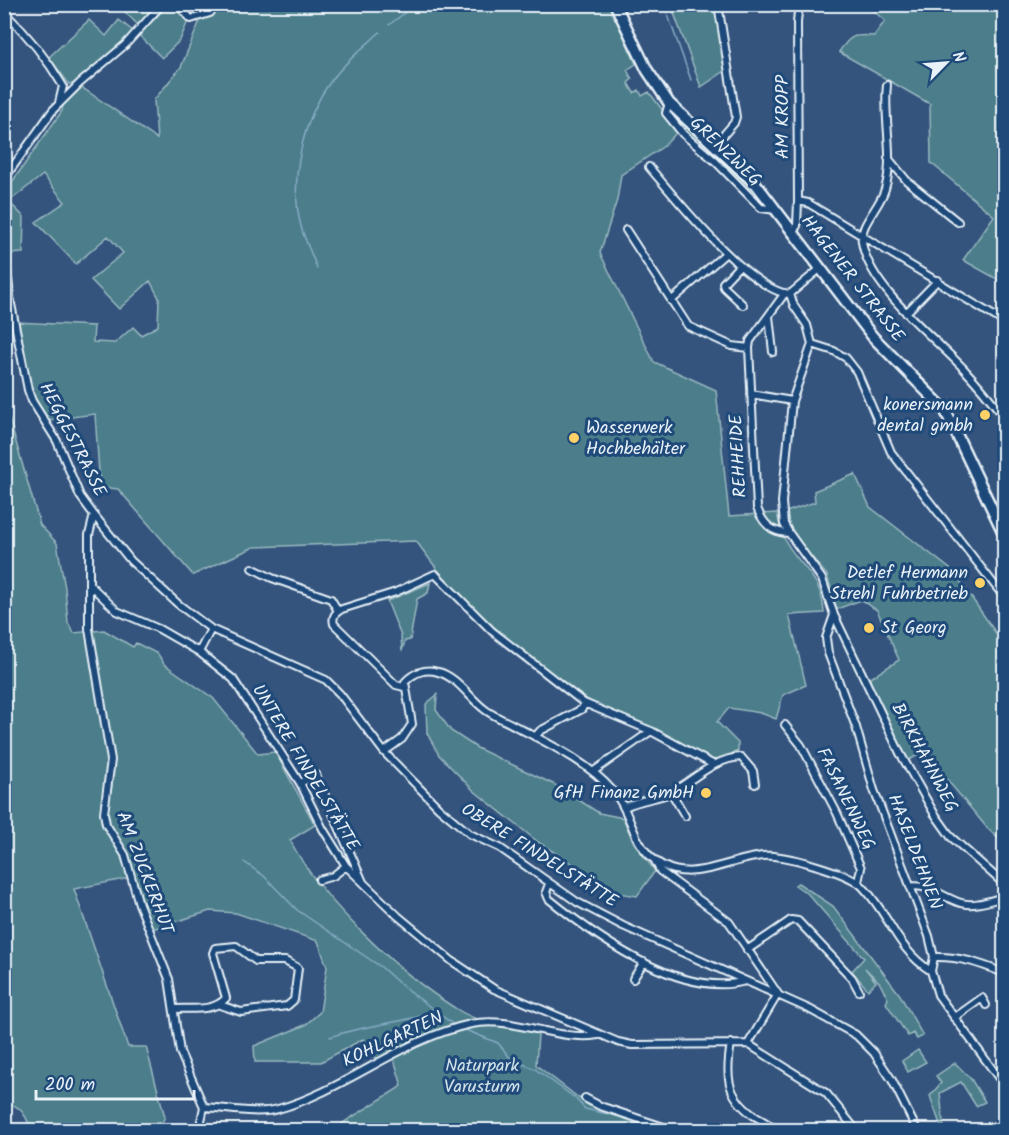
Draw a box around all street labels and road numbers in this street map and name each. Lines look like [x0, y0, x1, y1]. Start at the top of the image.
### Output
street label: AM KROPP [769, 74, 798, 159]
street label: GRENZWEG [682, 110, 768, 194]
street label: HAGENER STRASSE [793, 209, 912, 349]
street label: HEGGESTRASSE [31, 378, 114, 503]
street label: REHHEIDE [722, 413, 756, 498]
street label: UNTERE FINDELSTÄTTE [244, 679, 367, 857]
street label: BIRKHAHNWEG [883, 698, 965, 818]
street label: FASANENWEG [808, 743, 882, 855]
street label: HASELDEHNEN [879, 790, 949, 914]
street label: OBERE FINDELSTÄTTE [455, 796, 624, 916]
street label: AM ZUCKERHUT [107, 807, 181, 940]
street label: KOHLGARTEN [338, 1004, 448, 1076]

